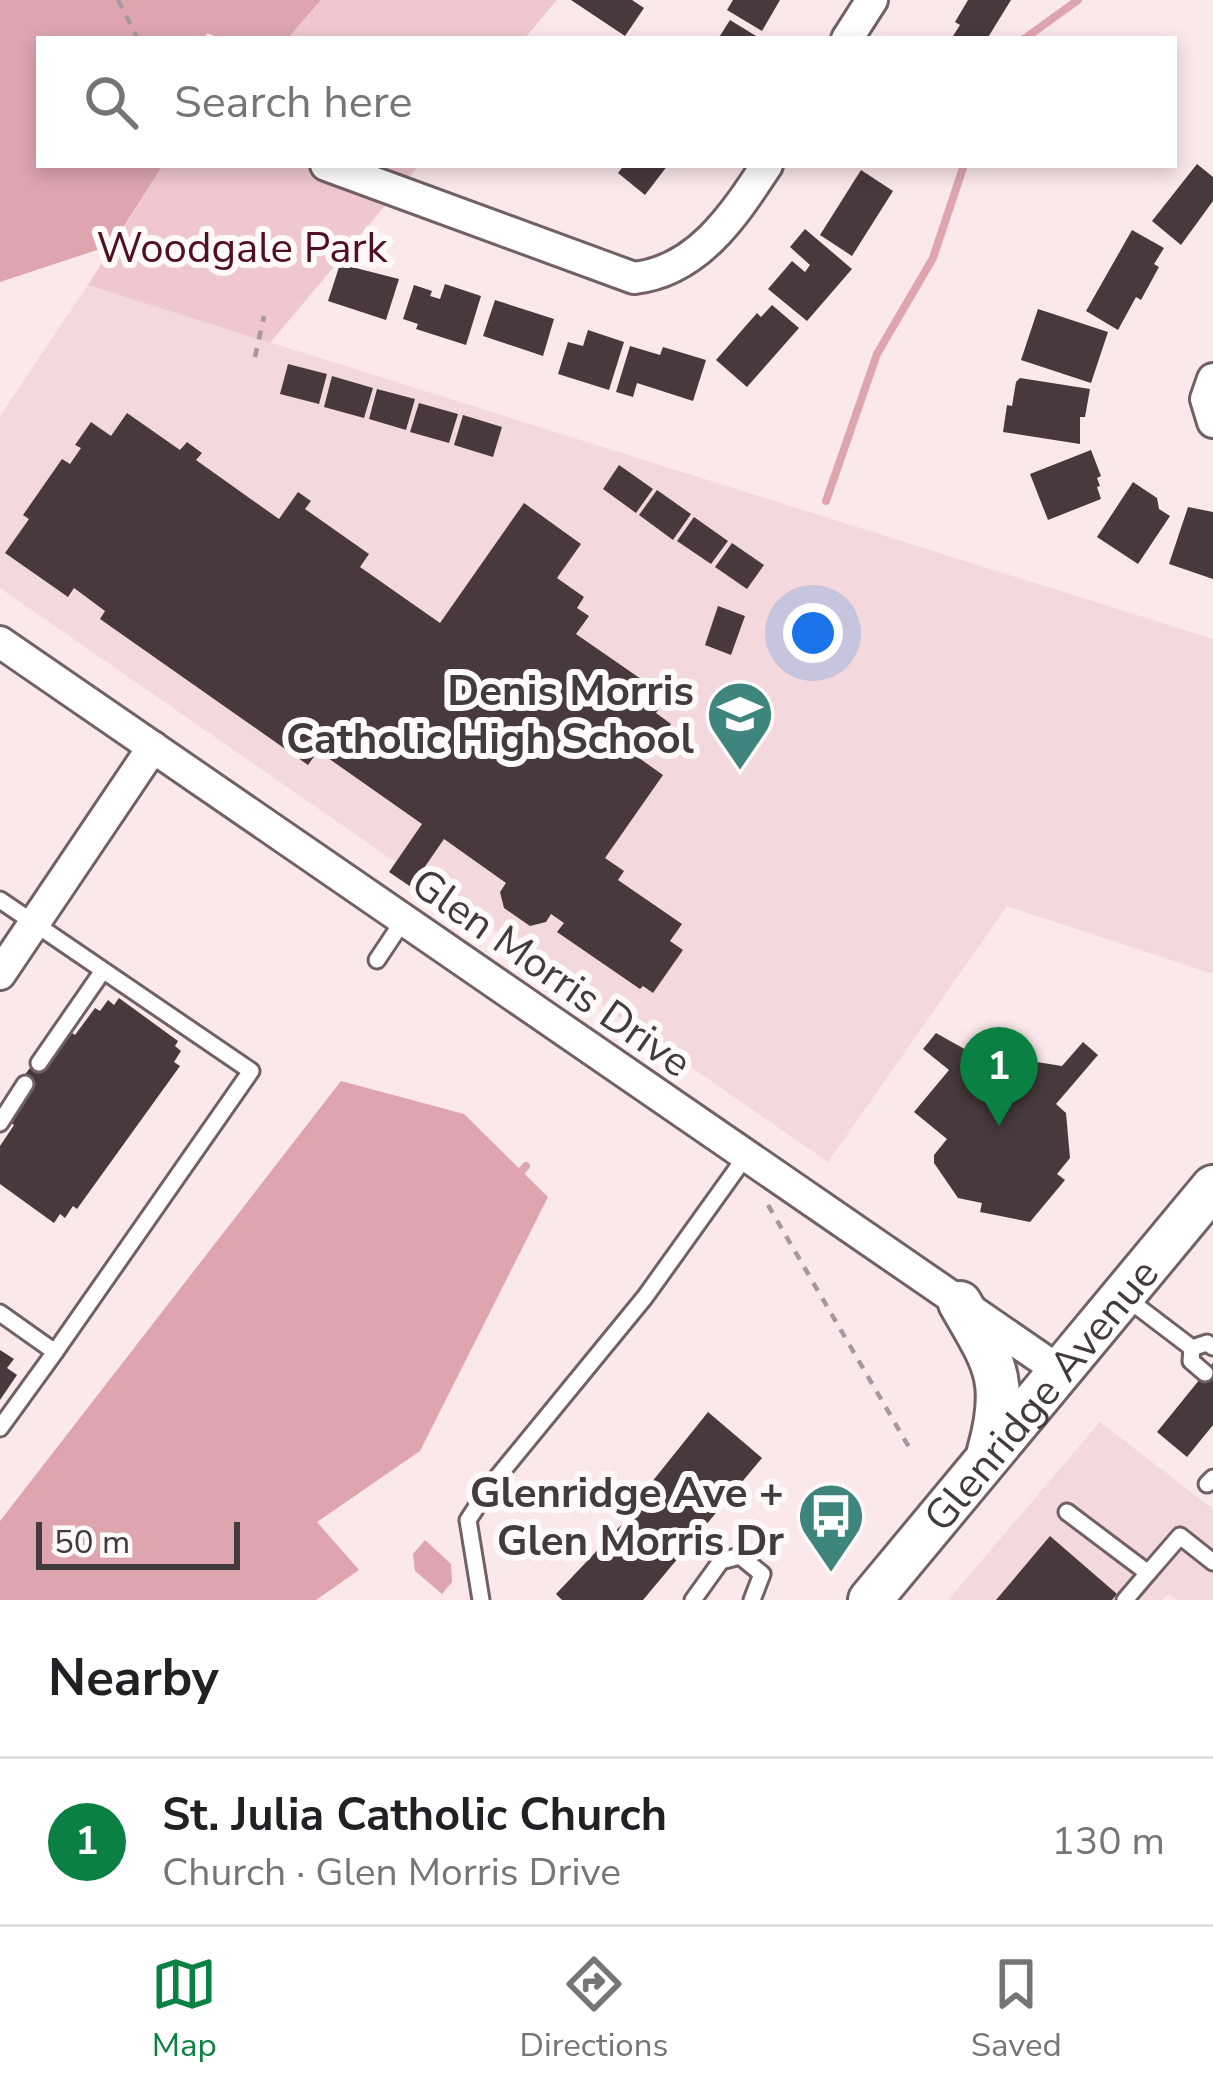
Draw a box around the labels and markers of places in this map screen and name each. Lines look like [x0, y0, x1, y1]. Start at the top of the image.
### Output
place label: Denis Morris Catholic High School [286, 663, 694, 768]
school or university icon: Denis Morris Catholic High School [705, 679, 775, 773]
pin: 1 [960, 1027, 1038, 1126]
place label: Glenridge Ave + Glen Morris Dr [470, 1465, 785, 1570]
bus stop icon: Glenridge Ave + Glen Morris Dr [796, 1481, 866, 1575]

